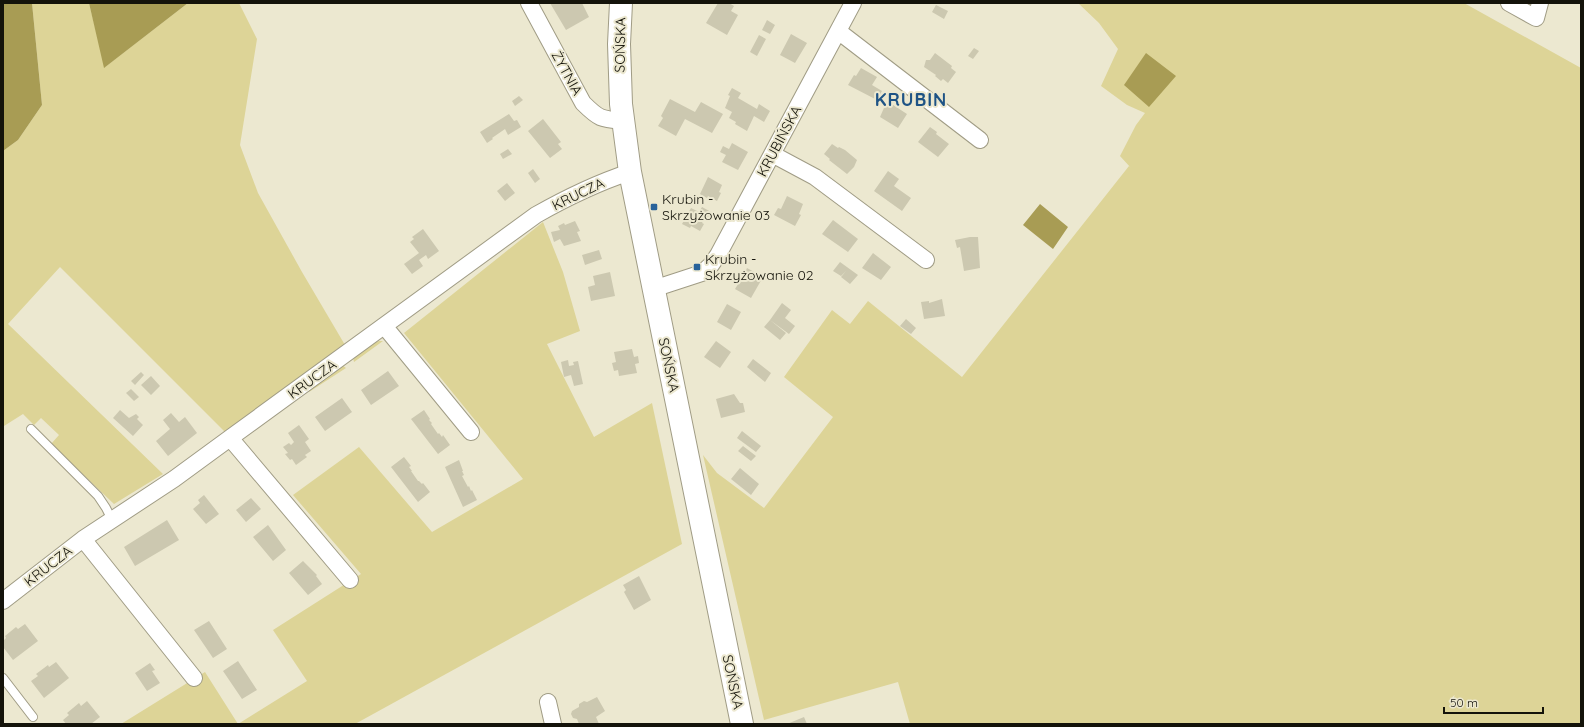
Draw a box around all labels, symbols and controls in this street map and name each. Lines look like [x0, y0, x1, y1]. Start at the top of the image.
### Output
street label: SOŃSKA [611, 17, 629, 73]
street label: ŻYTNIA [547, 48, 587, 98]
district label: KRUBIN [875, 88, 947, 111]
street label: KRUBIŃSKA [753, 102, 805, 180]
street label: KRUCZA [549, 174, 607, 214]
place label: Krubin - Skrzyżowanie 03 [662, 190, 770, 224]
marker: Krubin - Skrzyżowanie 03 [649, 202, 659, 212]
place label: Krubin - Skrzyżowanie 02 [705, 250, 814, 284]
marker: Krubin - Skrzyżowanie 02 [692, 262, 702, 272]
street label: SOŃSKA [654, 336, 684, 394]
street label: KRUCZA [284, 355, 340, 403]
street label: KRUCZA [20, 542, 76, 590]
street label: SOŃSKA [718, 653, 748, 711]
scale bar [1444, 689, 1543, 715]
text: 50 m [1450, 695, 1478, 710]

